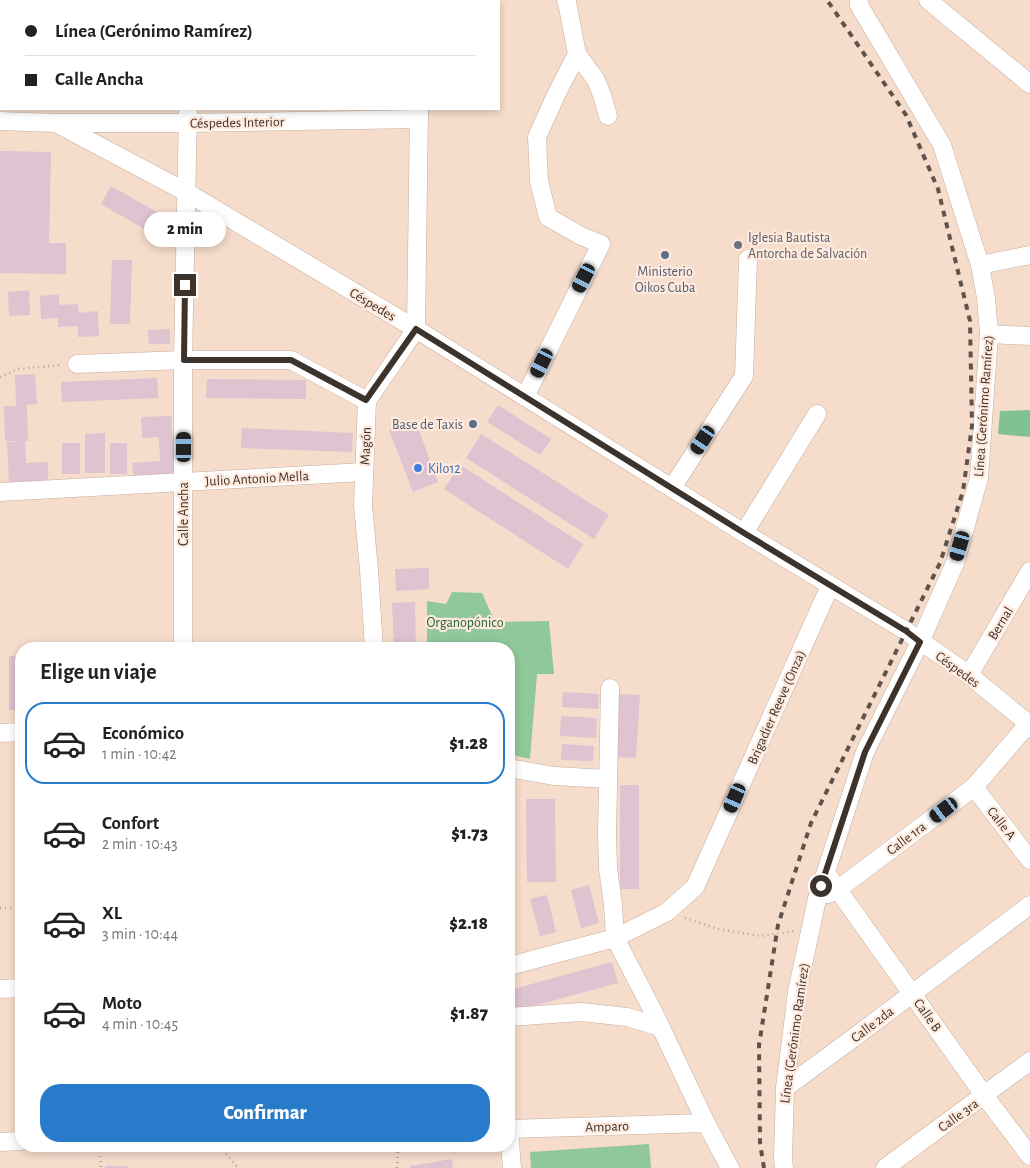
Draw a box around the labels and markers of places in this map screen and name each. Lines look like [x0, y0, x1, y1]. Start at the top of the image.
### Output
place label: Iglesia Bautista Antorcha de Salvación [748, 231, 867, 261]
marker: Iglesia Bautista Antorcha de Salvación [732, 239, 744, 251]
marker: Ministerio Oikos Cuba [659, 249, 671, 261]
place label: Ministerio Oikos Cuba [635, 265, 696, 295]
place label: Base de Taxis [392, 418, 463, 432]
marker: Base de Taxis [467, 418, 479, 430]
marker: Kilo12 [412, 462, 424, 474]
place label: Kilo12 [428, 462, 461, 476]

